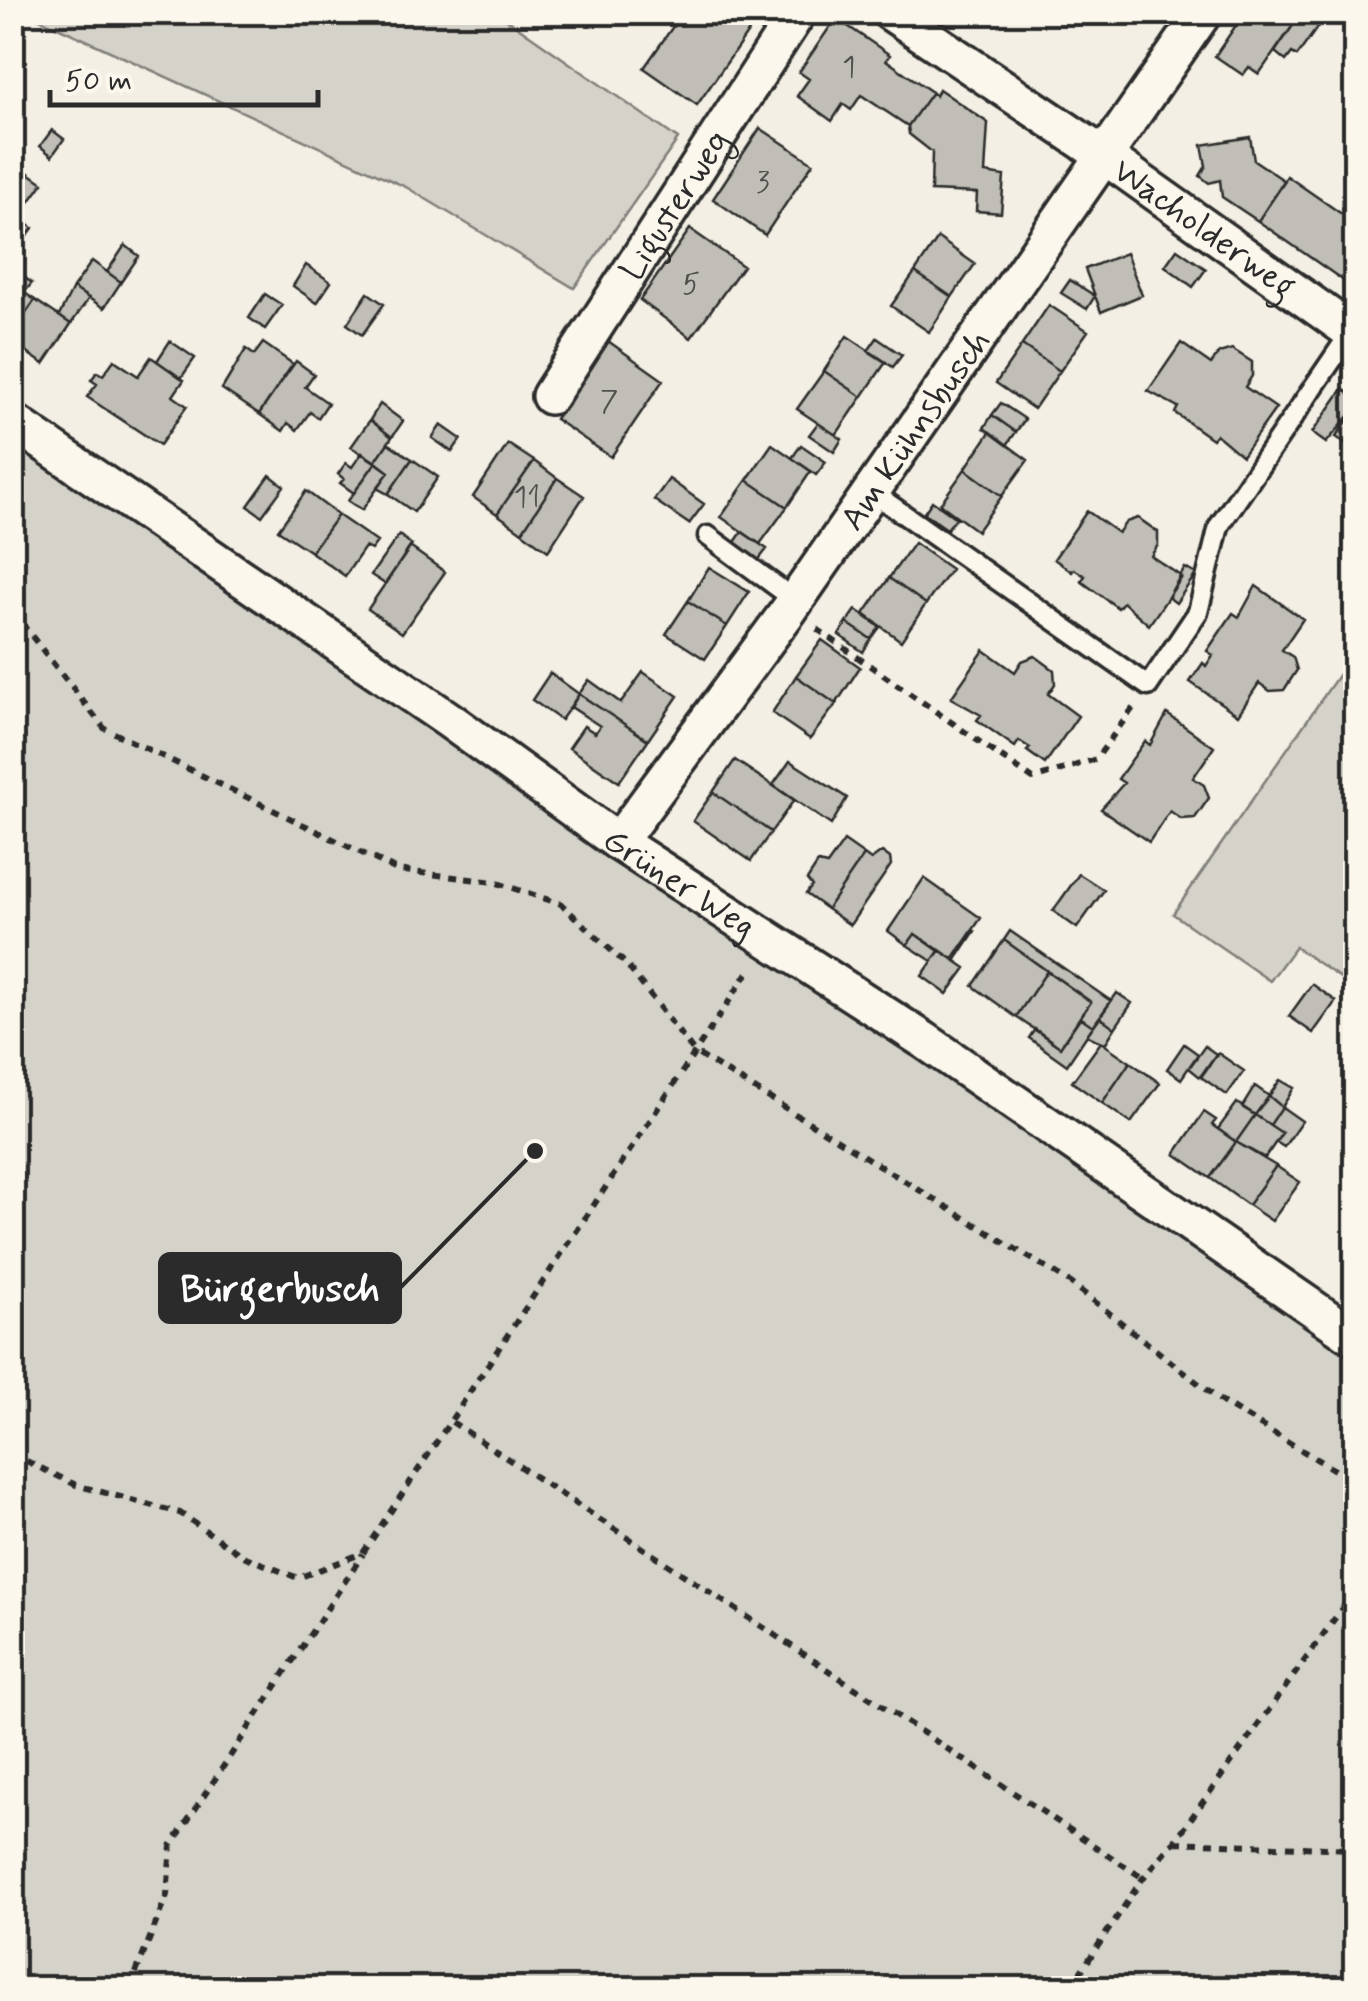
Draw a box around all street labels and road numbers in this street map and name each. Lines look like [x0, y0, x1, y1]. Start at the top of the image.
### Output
street label: Ligusterweg [610, 121, 744, 290]
street label: Wacholderweg [1103, 148, 1305, 314]
street label: Am Kühnsbusch [830, 321, 1002, 540]
street label: Grüner Weg [593, 818, 764, 950]

